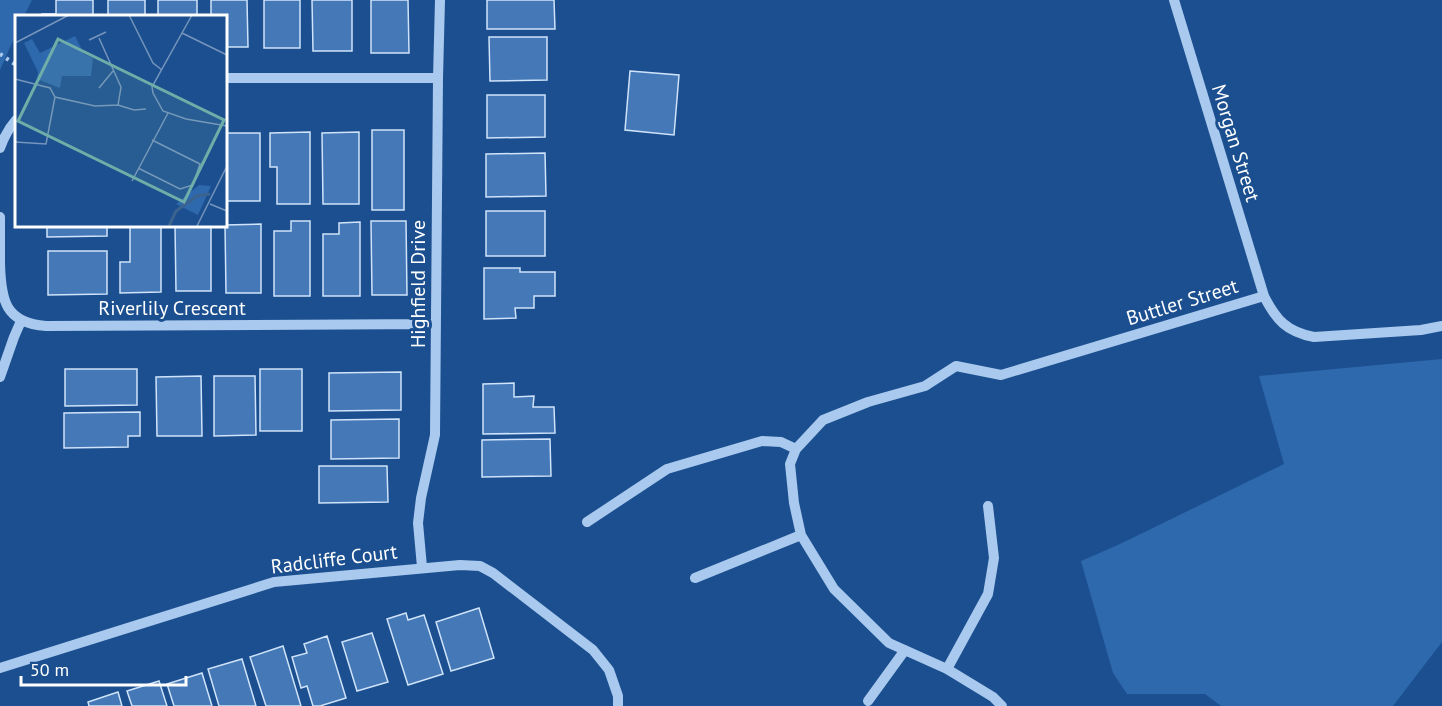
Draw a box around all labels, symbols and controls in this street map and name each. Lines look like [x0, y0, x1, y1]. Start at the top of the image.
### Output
inset map [15, 15, 226, 226]
street label: Morgan Street [1206, 81, 1266, 205]
street label: Highfield Drive [405, 220, 431, 348]
street label: Buttler Street [1123, 273, 1241, 331]
street label: Riverlily Crescent [98, 295, 246, 321]
street label: Radcliffe Court [269, 538, 399, 580]
scale bar [21, 649, 186, 687]
text: 50 m [30, 658, 69, 681]

